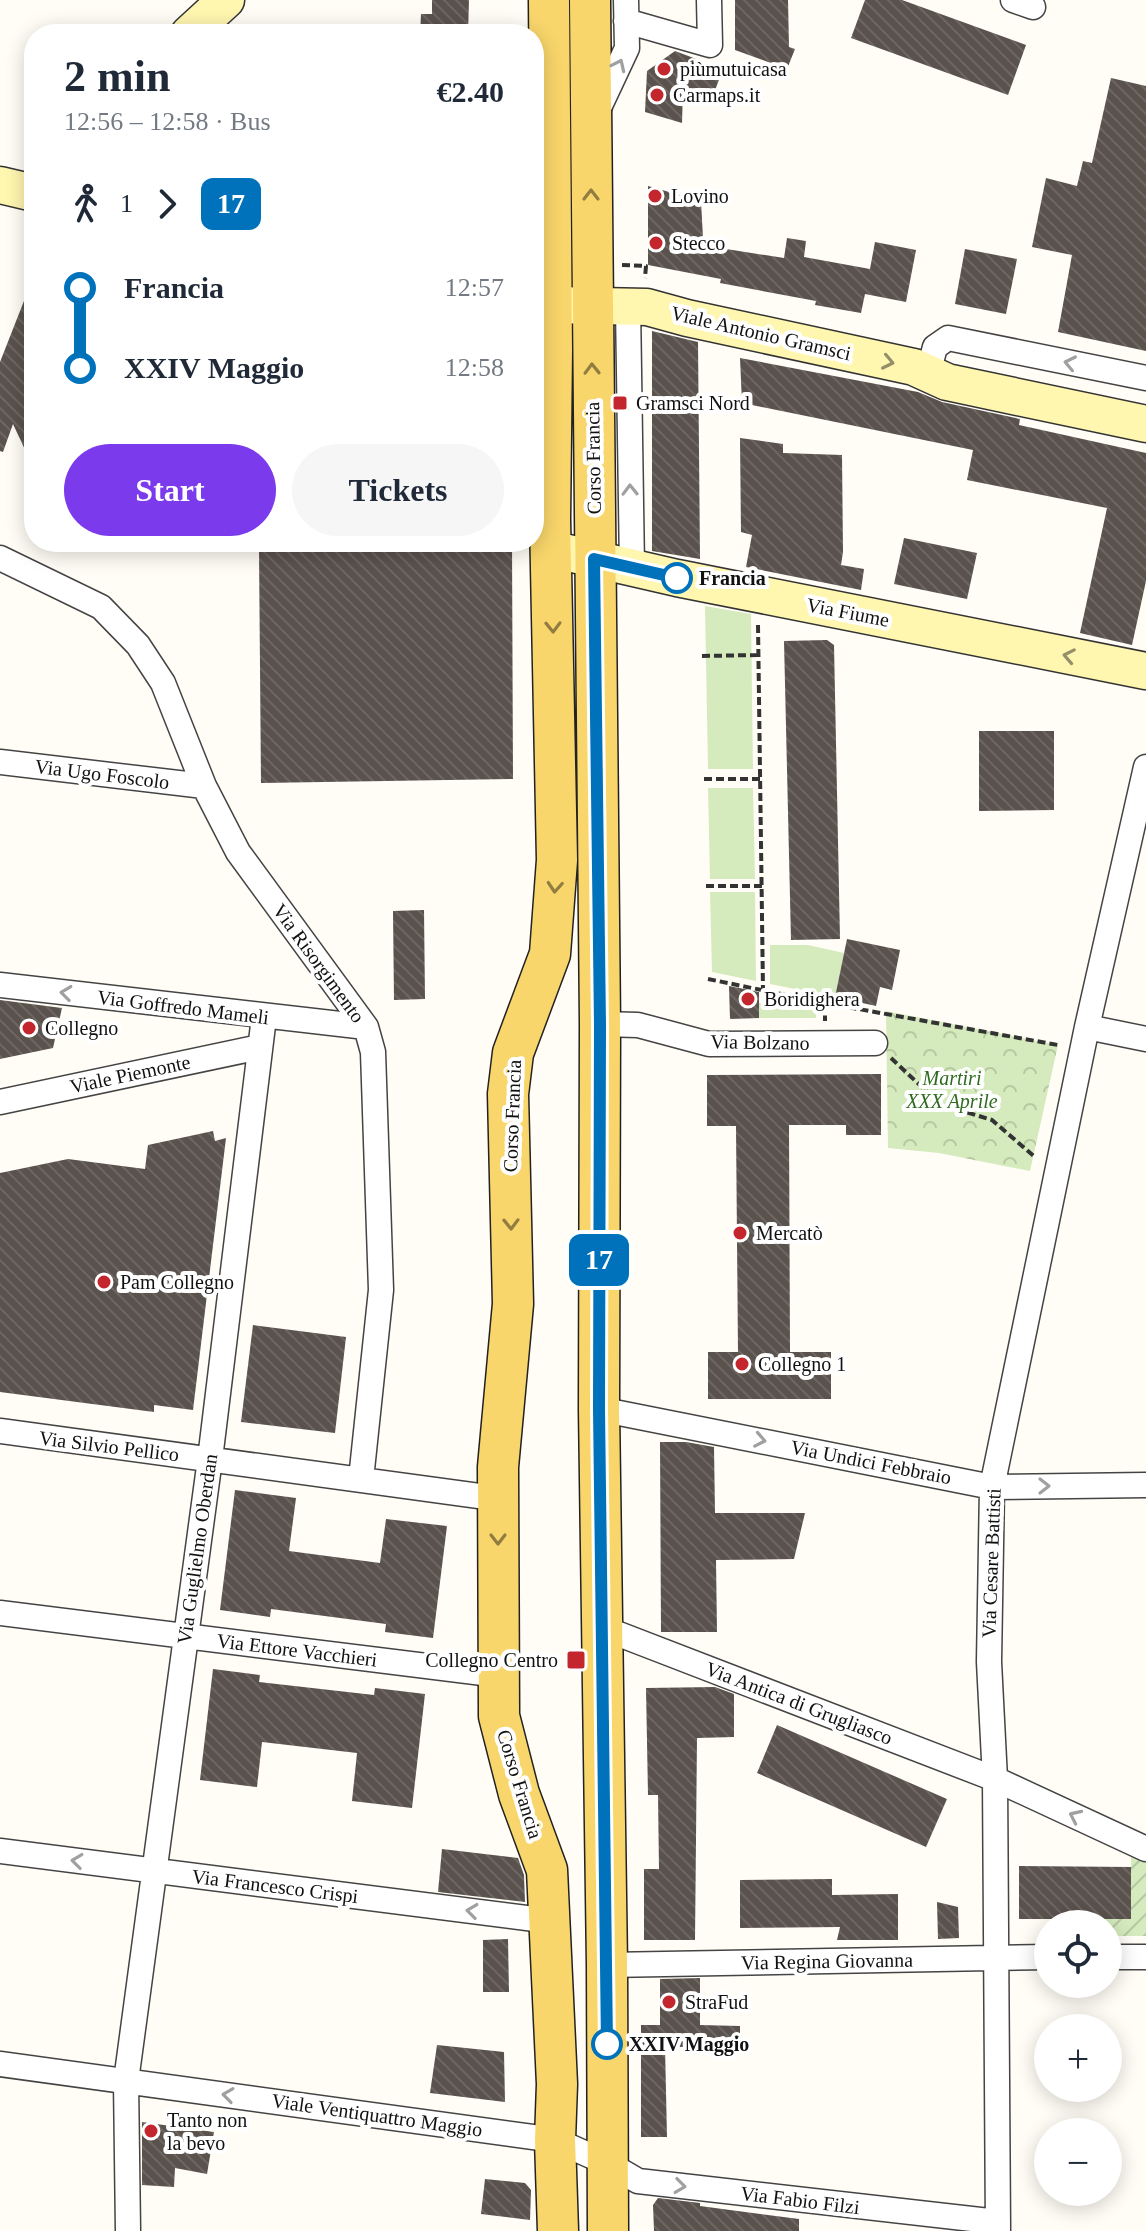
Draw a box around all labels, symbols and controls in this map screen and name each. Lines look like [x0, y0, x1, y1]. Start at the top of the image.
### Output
text: 2 min [64, 52, 170, 101]
one-way arrow [609, 58, 625, 73]
place label: piùmutuicasa [680, 58, 787, 81]
marker: piùmutuicasa [655, 60, 673, 78]
text: €2.40 [437, 75, 504, 108]
place label: Carmaps.it [673, 84, 761, 107]
marker: Carmaps.it [648, 86, 666, 104]
text: 12:56 – 12:58 · Bus [64, 107, 271, 136]
icon: walk [64, 182, 108, 226]
icon: forward [145, 182, 189, 226]
place label: Lovino [671, 185, 729, 207]
marker: Lovino [646, 187, 664, 205]
text: 17 [217, 188, 245, 219]
one-way arrow [582, 188, 600, 201]
text: 1 [120, 189, 133, 218]
place label: Stecco [672, 232, 725, 254]
marker: Stecco [647, 234, 665, 252]
text: Francia [124, 271, 224, 304]
text: 12:57 [445, 273, 504, 302]
street label: Viale Antonio Gramsci [669, 302, 854, 365]
text: XXIV Maggio [124, 351, 304, 384]
one-way arrow [881, 352, 894, 369]
text: 12:58 [445, 353, 504, 382]
one-way arrow [1063, 355, 1076, 372]
one-way arrow [583, 362, 601, 375]
place label: Gramsci Nord [636, 392, 750, 414]
marker: Gramsci Nord [611, 394, 629, 412]
street label: Corso Francia [581, 401, 605, 515]
button: Start [64, 444, 276, 536]
button: Tickets [292, 444, 504, 536]
one-way arrow [622, 483, 639, 496]
marker: Francia [662, 563, 692, 593]
place label: Francia [699, 567, 766, 589]
street label: Via Fiume [805, 593, 891, 631]
one-way arrow [544, 621, 561, 634]
one-way arrow [1063, 648, 1076, 665]
street label: Via Ugo Foscolo [33, 755, 171, 794]
one-way arrow [547, 881, 564, 894]
street label: Via Risorgimento [268, 899, 369, 1027]
one-way arrow [59, 985, 73, 1002]
street label: Via Goffredo Mameli [96, 986, 271, 1029]
place label: Boridighera [764, 988, 860, 1011]
marker: Boridighera [739, 990, 757, 1008]
place label: Collegno [45, 1017, 118, 1040]
marker: Collegno [20, 1019, 38, 1037]
street label: Via Bolzano [710, 1030, 810, 1054]
street label: Viale Piemonte [68, 1050, 192, 1098]
street label: Corso Francia [499, 1059, 525, 1173]
park label: Martiri XXX Aprile [905, 1067, 998, 1113]
one-way arrow [503, 1218, 520, 1231]
place label: Mercatò [756, 1222, 823, 1244]
marker: Mercatò [731, 1224, 749, 1242]
line badge: 17 [563, 1234, 635, 1286]
text: 17 [585, 1244, 613, 1275]
place label: Pam Collegno [120, 1271, 234, 1294]
marker: Pam Collegno [95, 1273, 113, 1291]
place label: Collegno 1 [758, 1353, 846, 1376]
marker: Collegno 1 [733, 1355, 751, 1373]
street label: Via Silvio Pellico [38, 1426, 180, 1466]
one-way arrow [753, 1431, 767, 1448]
street label: Via Undici Febbraio [789, 1436, 953, 1488]
street label: Via Guglielmo Oberdan [173, 1452, 222, 1646]
one-way arrow [1038, 1477, 1051, 1495]
street label: Via Cesare Battisti [977, 1487, 1005, 1638]
one-way arrow [490, 1533, 507, 1546]
street label: Via Ettore Vacchieri [215, 1629, 379, 1671]
place label: Collegno Centro [425, 1649, 558, 1672]
marker: Collegno Centro [565, 1649, 587, 1671]
street label: Via Antica di Grugliasco [702, 1657, 895, 1750]
street label: Corso Francia [493, 1727, 547, 1841]
one-way arrow [1069, 1810, 1083, 1826]
one-way arrow [70, 1853, 84, 1870]
street label: Via Francesco Crispi [190, 1865, 360, 1908]
one-way arrow [465, 1903, 478, 1920]
map controls [1034, 1910, 1122, 2206]
button: locate [1034, 1910, 1122, 1998]
street label: Via Regina Giovanna [741, 1948, 913, 1974]
place label: StraFud [685, 1991, 748, 2013]
marker: StraFud [660, 1993, 678, 2011]
button: + [1034, 2014, 1122, 2102]
marker: XXIV Maggio [592, 2029, 622, 2059]
place label: XXIV Maggio [629, 2033, 749, 2056]
one-way arrow [221, 2086, 234, 2103]
street label: Viale Ventiquattro Maggio [270, 2089, 484, 2142]
place label: Tanto non la bevo [167, 2109, 247, 2154]
button: − [1034, 2118, 1122, 2206]
marker: Tanto non la bevo [142, 2122, 160, 2140]
one-way arrow [674, 2177, 687, 2194]
street label: Via Fabio Filzi [739, 2182, 861, 2218]

